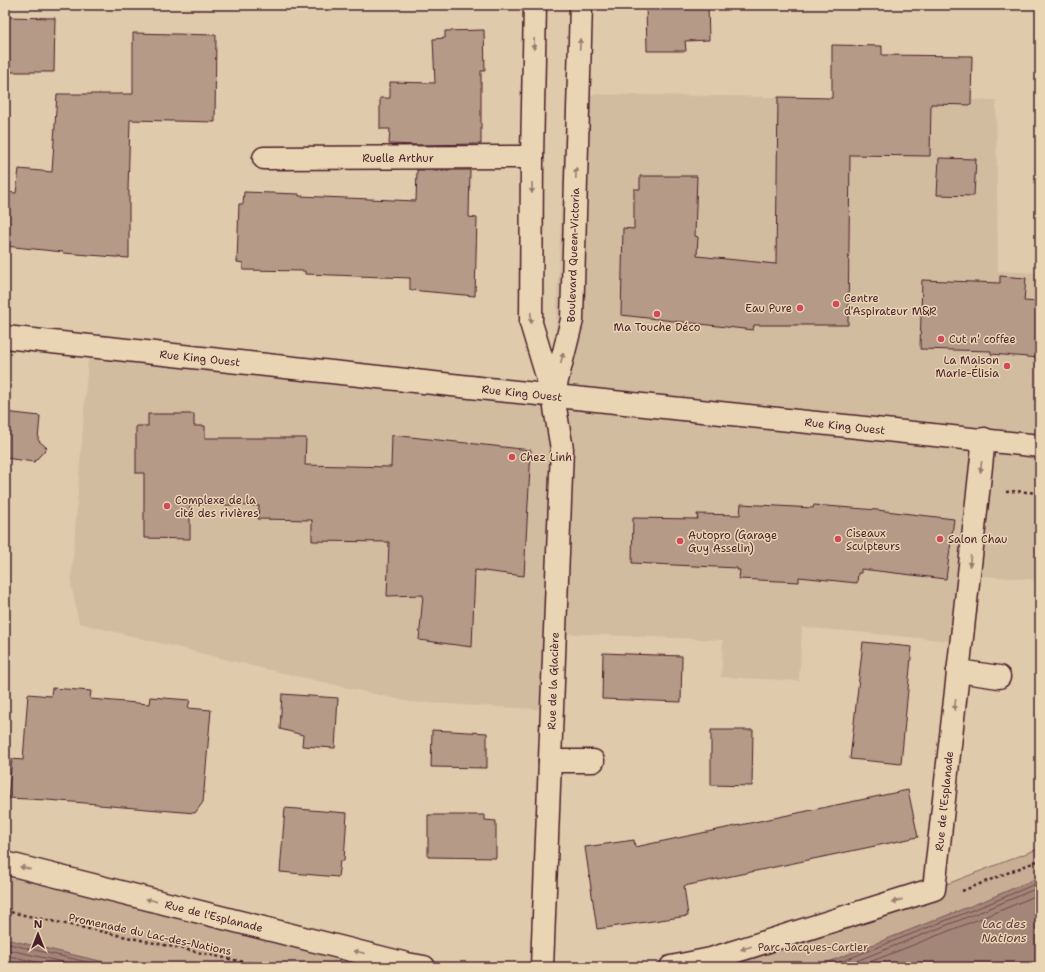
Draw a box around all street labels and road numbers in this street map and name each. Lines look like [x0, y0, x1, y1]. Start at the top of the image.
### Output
street label: Ruelle Arthur [362, 151, 434, 166]
street label: Boulevard Queen-Victoria [564, 187, 583, 323]
street label: Rue King Ouest [159, 347, 241, 370]
street label: Rue King Ouest [481, 382, 563, 405]
street label: Rue King Ouest [804, 415, 886, 438]
street label: Rue de la Glacière [544, 632, 563, 730]
street label: Rue de l'Esplanade [932, 750, 957, 852]
street label: Rue de l'Esplanade [163, 897, 264, 936]
street label: Promenade du Lac-des-Nations [67, 910, 233, 959]

